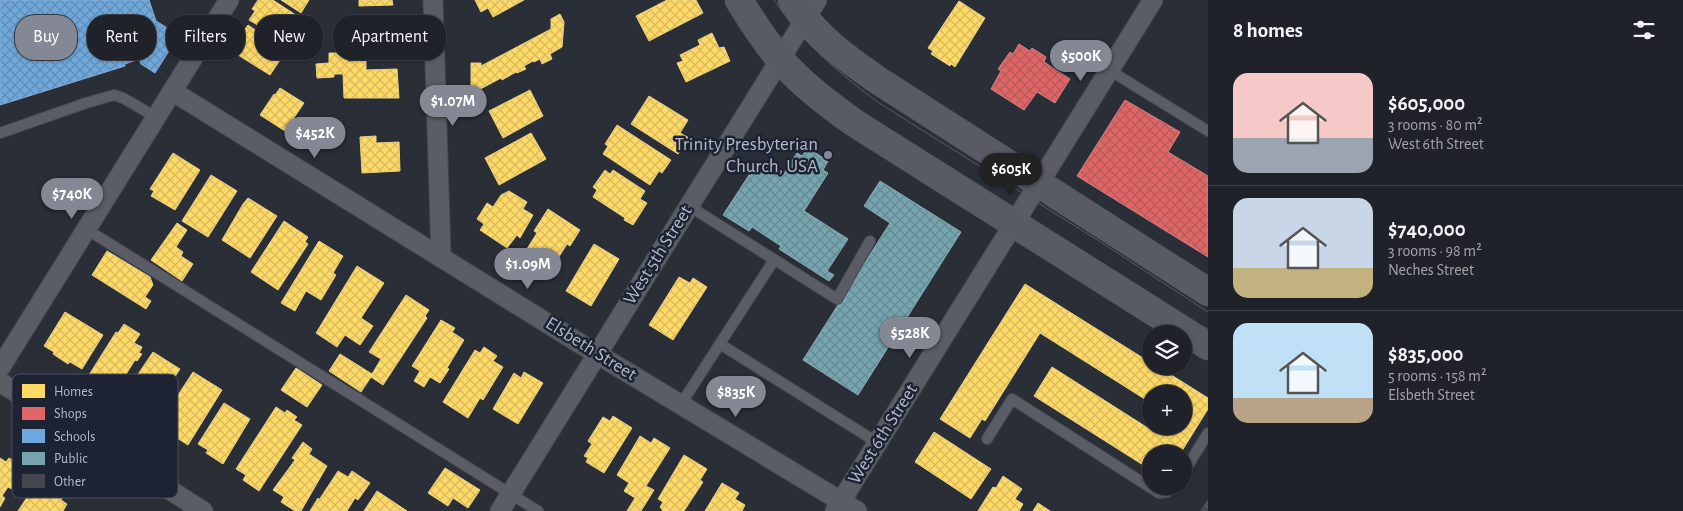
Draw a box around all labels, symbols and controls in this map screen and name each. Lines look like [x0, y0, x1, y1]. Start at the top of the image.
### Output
chip: Buy [15, 15, 77, 60]
chip: Rent [87, 15, 156, 60]
chip: Filters [166, 15, 245, 60]
chip: New [255, 15, 323, 60]
chip: Apartment [333, 15, 446, 60]
icon: filters [1630, 16, 1658, 44]
text: 8 homes [1233, 20, 1303, 41]
pin: $500K [1046, 39, 1116, 82]
text: $500K [1061, 48, 1101, 64]
pin: $1.07M [412, 84, 494, 127]
text: $1.07M [431, 93, 475, 109]
icon: home [1273, 93, 1333, 153]
text: $605,000 [1388, 93, 1465, 114]
pin: $452K [280, 116, 350, 159]
text: 3 rooms · 80 m² [1388, 117, 1483, 133]
text: $452K [295, 125, 335, 141]
place label: Trinity Presbyterian Church, USA [675, 135, 818, 176]
text: West 6th Street [1388, 136, 1484, 152]
marker: Trinity Presbyterian Church, USA [822, 149, 834, 161]
pin: $605K [976, 152, 1046, 195]
text: $605K [991, 161, 1031, 177]
pin: $740K [37, 178, 107, 220]
text: $740K [52, 186, 92, 202]
street label: West 5th Street [620, 202, 696, 308]
icon: home [1273, 218, 1333, 278]
text: $740,000 [1388, 219, 1466, 240]
text: 3 rooms · 98 m² [1388, 243, 1482, 259]
pin: $1.09M [487, 248, 569, 290]
text: $1.09M [505, 256, 551, 272]
text: Neches Street [1388, 262, 1474, 278]
street label: Elsbeth Street [542, 314, 640, 384]
pin: $528K [875, 316, 945, 359]
text: $528K [891, 325, 929, 341]
map controls [1142, 325, 1192, 495]
button: layers [1142, 325, 1192, 375]
icon: home [1273, 343, 1333, 403]
text: $835,000 [1388, 344, 1464, 365]
text: 5 rooms · 158 m² [1388, 368, 1487, 384]
legend [12, 374, 178, 498]
pin: $835K [701, 376, 771, 418]
street label: West 6th Street [845, 381, 921, 487]
text: $835K [717, 384, 755, 400]
text: Homes [54, 385, 93, 399]
button: + [1142, 385, 1192, 435]
text: Elsbeth Street [1388, 387, 1475, 403]
text: Shops [54, 407, 87, 421]
text: Schools [54, 430, 95, 444]
button: − [1142, 445, 1192, 495]
text: Public [54, 452, 88, 466]
text: Other [54, 475, 86, 489]

